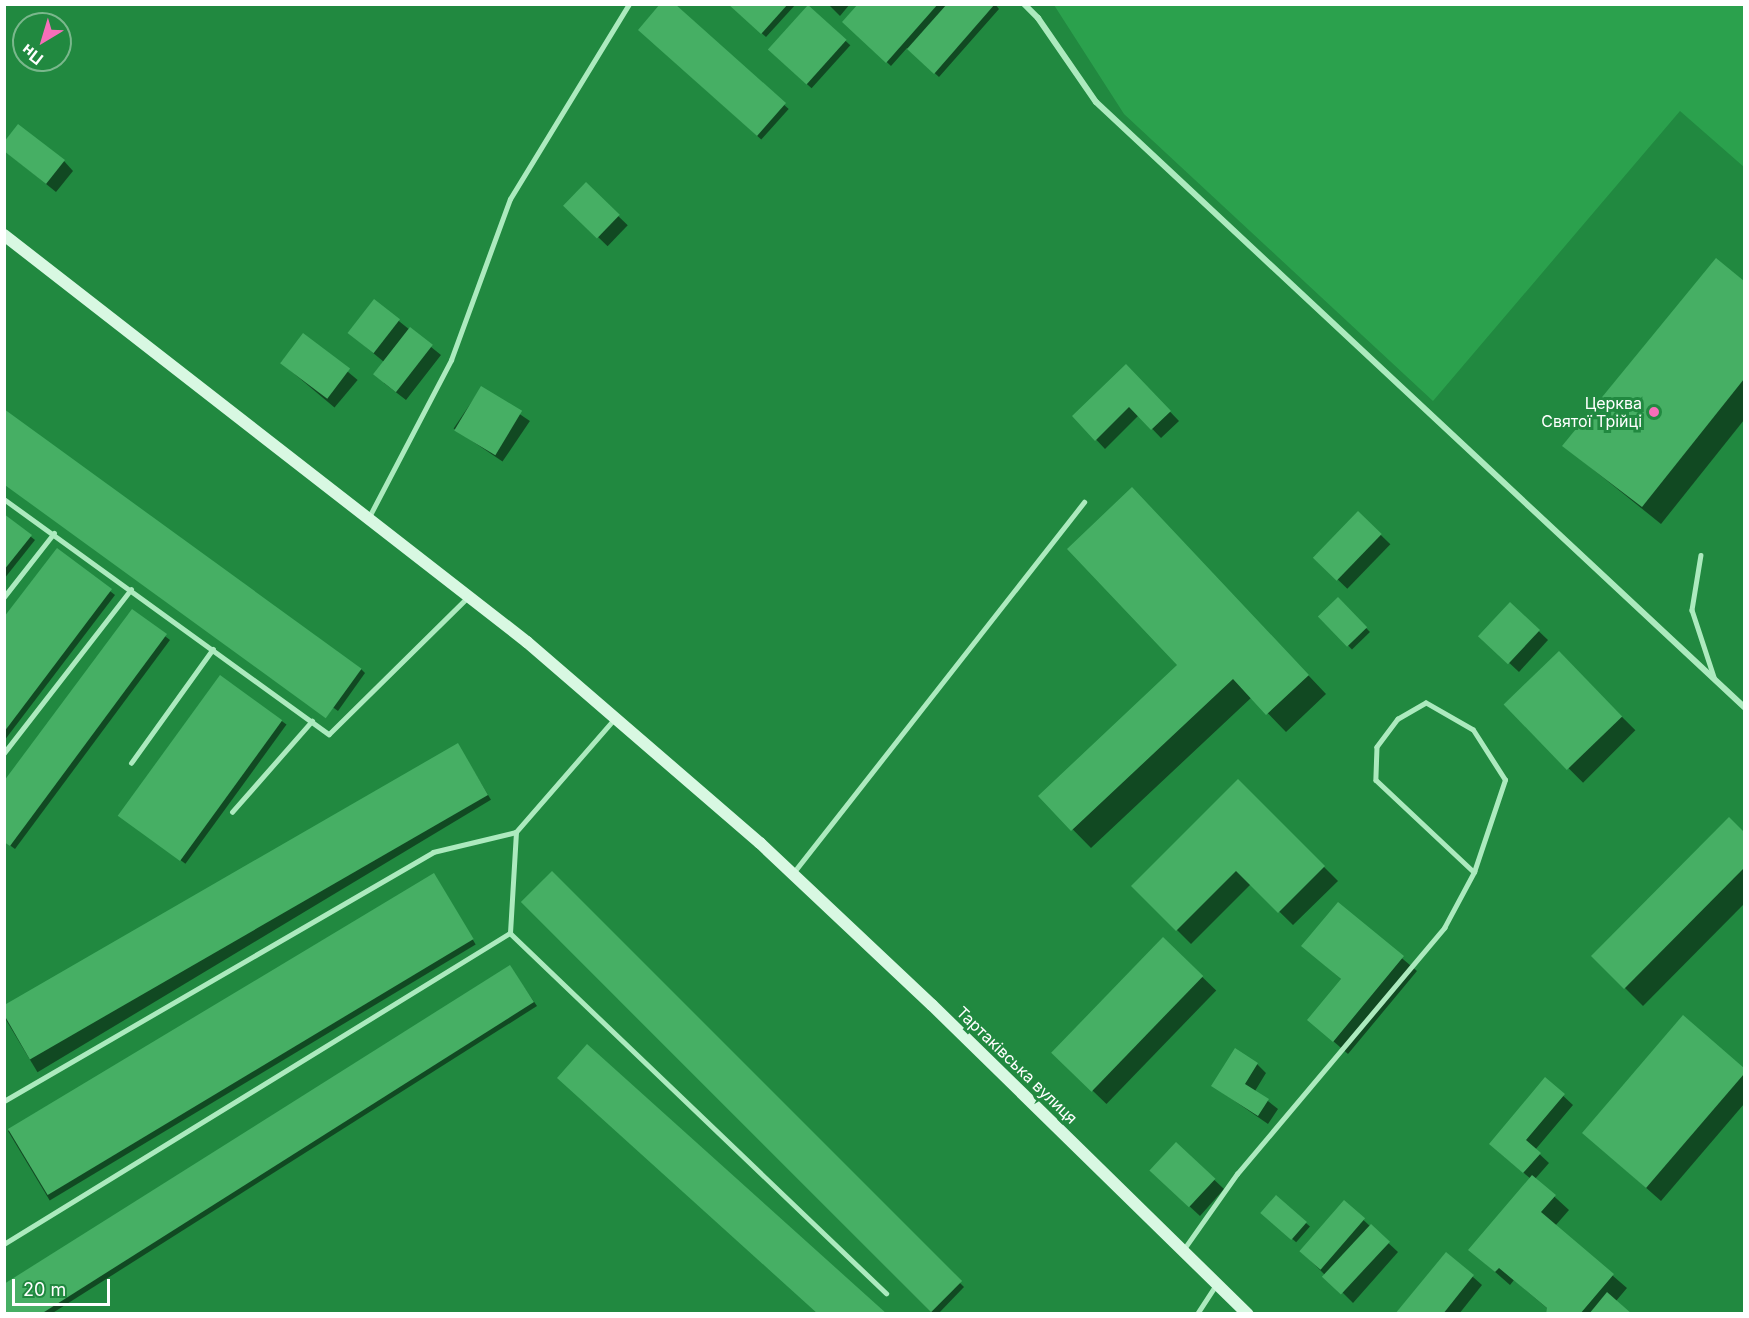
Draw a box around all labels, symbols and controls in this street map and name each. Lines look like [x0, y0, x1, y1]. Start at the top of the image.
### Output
north arrow [12, 12, 72, 72]
text: Пн [17, 40, 47, 69]
place label: Церква Святої Трійці [1541, 393, 1642, 431]
marker: Церква Святої Трійці [1647, 405, 1661, 419]
street label: Тартаківська вулиця [953, 1002, 1081, 1128]
scale bar [15, 1267, 112, 1305]
text: 20 m [23, 1279, 66, 1300]

